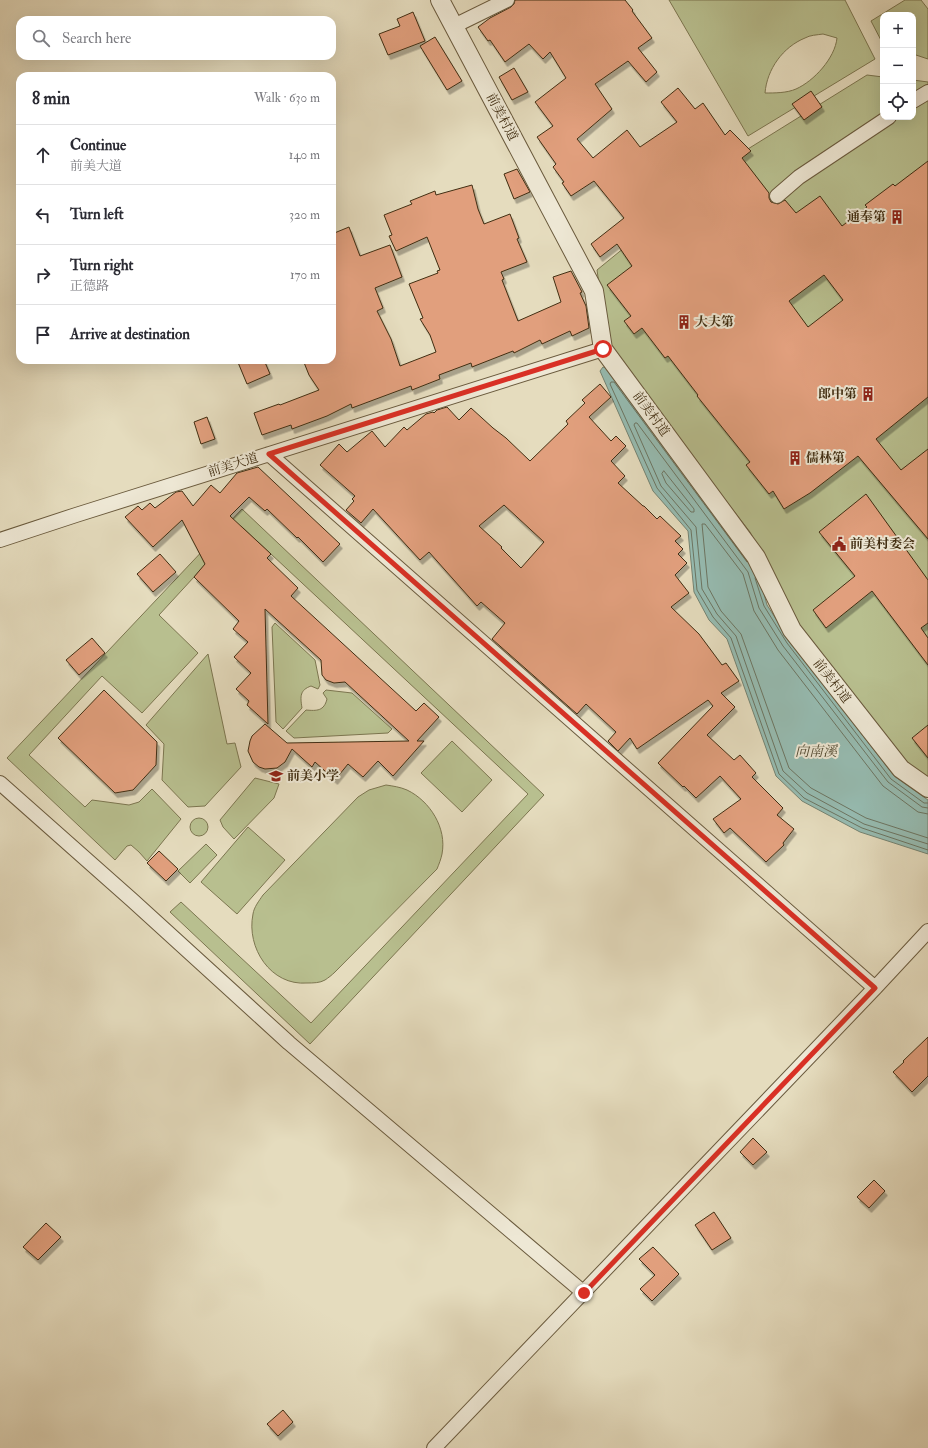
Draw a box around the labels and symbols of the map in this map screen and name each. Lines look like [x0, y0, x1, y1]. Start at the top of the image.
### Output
street label: 前美村道 [483, 90, 521, 144]
place label: 通奉第 [847, 209, 886, 225]
building icon: 通奉第 [889, 209, 905, 225]
building icon: 大夫第 [676, 314, 692, 330]
place label: 大夫第 [695, 314, 734, 330]
route start [594, 340, 612, 358]
place label: 郎中第 [818, 386, 857, 402]
building icon: 郎中第 [860, 386, 876, 402]
street label: 前美村道 [629, 388, 673, 440]
street label: 前美大道 [206, 450, 260, 480]
building icon: 儒林第 [787, 450, 803, 466]
place label: 儒林第 [806, 450, 845, 466]
public building icon: 前美村委会 [831, 536, 847, 552]
place label: 前美村委会 [850, 536, 915, 552]
street label: 前美村道 [810, 656, 854, 706]
water label: 向南溪 [795, 743, 839, 760]
school or university icon: 前美小学 [268, 768, 284, 784]
place label: 前美小学 [287, 768, 339, 784]
route end [575, 1284, 593, 1302]

